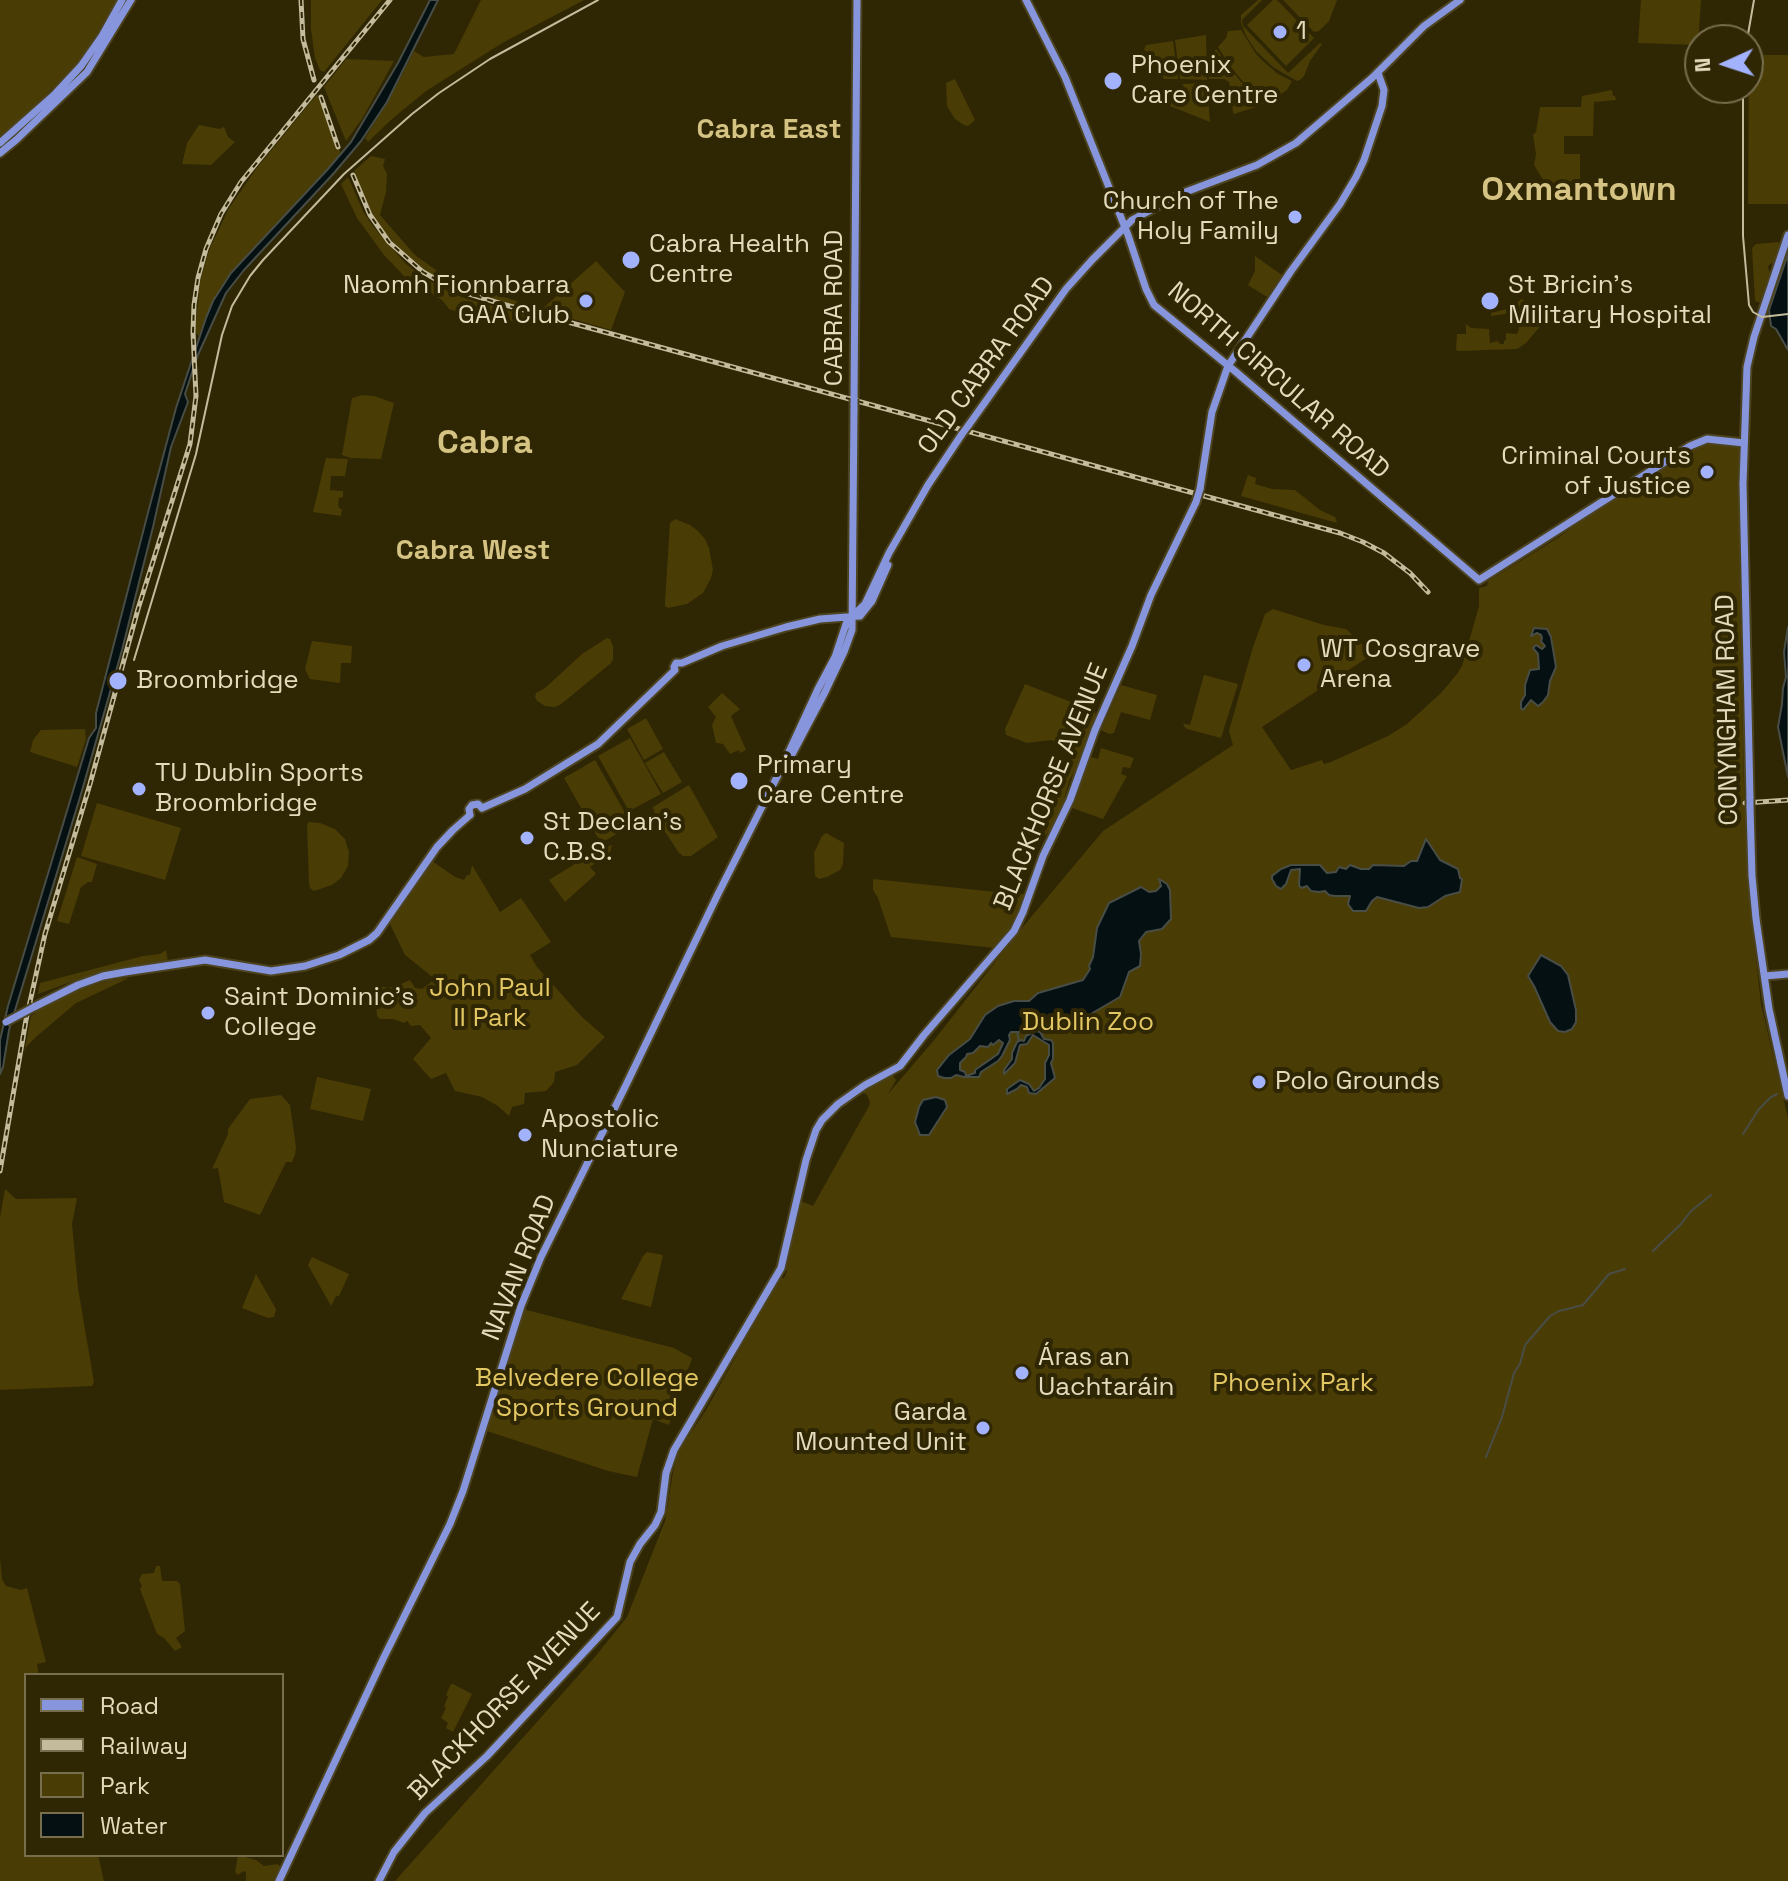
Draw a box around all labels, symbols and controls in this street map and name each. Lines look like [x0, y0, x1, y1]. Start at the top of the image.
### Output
place label: 1 [1296, 16, 1307, 48]
marker: 1 [1271, 23, 1289, 41]
north arrow [1684, 24, 1764, 104]
place label: Phoenix Care Centre [1131, 50, 1278, 112]
text: N [1688, 57, 1716, 73]
marker: Phoenix Care Centre [1102, 70, 1124, 92]
district label: Cabra East [697, 113, 841, 147]
district label: Oxmantown [1481, 171, 1677, 211]
place label: Church of The Holy Family [1103, 186, 1279, 248]
marker: Church of The Holy Family [1286, 208, 1304, 226]
place label: Cabra Health Centre [649, 229, 810, 290]
street label: CABRA ROAD [819, 230, 851, 386]
marker: Cabra Health Centre [620, 249, 642, 271]
place label: Naomh Fionnbarra GAA Club [343, 270, 570, 332]
place label: St Bricin's Military Hospital [1508, 270, 1712, 332]
street label: OLD CABRA ROAD [912, 271, 1062, 461]
street label: NORTH CIRCULAR ROAD [1161, 276, 1395, 486]
marker: St Bricin's Military Hospital [1479, 290, 1501, 312]
marker: Naomh Fionnbarra GAA Club [577, 292, 595, 310]
district label: Cabra [437, 424, 533, 464]
place label: Criminal Courts of Justice [1501, 441, 1691, 502]
marker: Criminal Courts of Justice [1698, 463, 1716, 481]
district label: Cabra West [396, 534, 550, 568]
street label: CONYNGHAM ROAD [1710, 594, 1746, 826]
place label: WT Cosgrave Arena [1320, 634, 1480, 696]
marker: WT Cosgrave Arena [1295, 656, 1313, 674]
street label: BLACKHORSE AVENUE [988, 659, 1116, 915]
place label: Broombridge [136, 665, 299, 697]
marker: Broombridge [107, 670, 129, 692]
place label: Primary Care Centre [757, 750, 904, 812]
place label: TU Dublin Sports Broombridge [155, 758, 364, 820]
marker: Primary Care Centre [728, 770, 750, 792]
marker: TU Dublin Sports Broombridge [130, 780, 148, 798]
place label: St Declan's C.B.S. [543, 807, 682, 868]
marker: St Declan's C.B.S. [518, 829, 536, 847]
park label: John Paul II Park [429, 973, 551, 1034]
place label: Saint Dominic's College [224, 982, 415, 1044]
marker: Saint Dominic's College [199, 1004, 217, 1022]
park label: Dublin Zoo [1022, 1007, 1154, 1039]
place label: Polo Grounds [1275, 1066, 1440, 1098]
marker: Polo Grounds [1250, 1073, 1268, 1091]
place label: Apostolic Nunciature [541, 1104, 679, 1166]
marker: Apostolic Nunciature [516, 1126, 534, 1144]
street label: NAVAN ROAD [477, 1191, 563, 1345]
place label: Áras an Uachtaráin [1038, 1342, 1174, 1404]
park label: Belvedere College Sports Ground [475, 1363, 699, 1424]
marker: Áras an Uachtaráin [1013, 1364, 1031, 1382]
park label: Phoenix Park [1212, 1368, 1374, 1400]
place label: Garda Mounted Unit [795, 1397, 967, 1458]
marker: Garda Mounted Unit [974, 1419, 992, 1437]
street label: BLACKHORSE AVENUE [402, 1597, 608, 1807]
legend [24, 1673, 284, 1857]
text: Road [100, 1690, 159, 1721]
text: Railway [100, 1730, 188, 1761]
text: Park [100, 1770, 150, 1801]
text: Water [100, 1810, 168, 1841]

